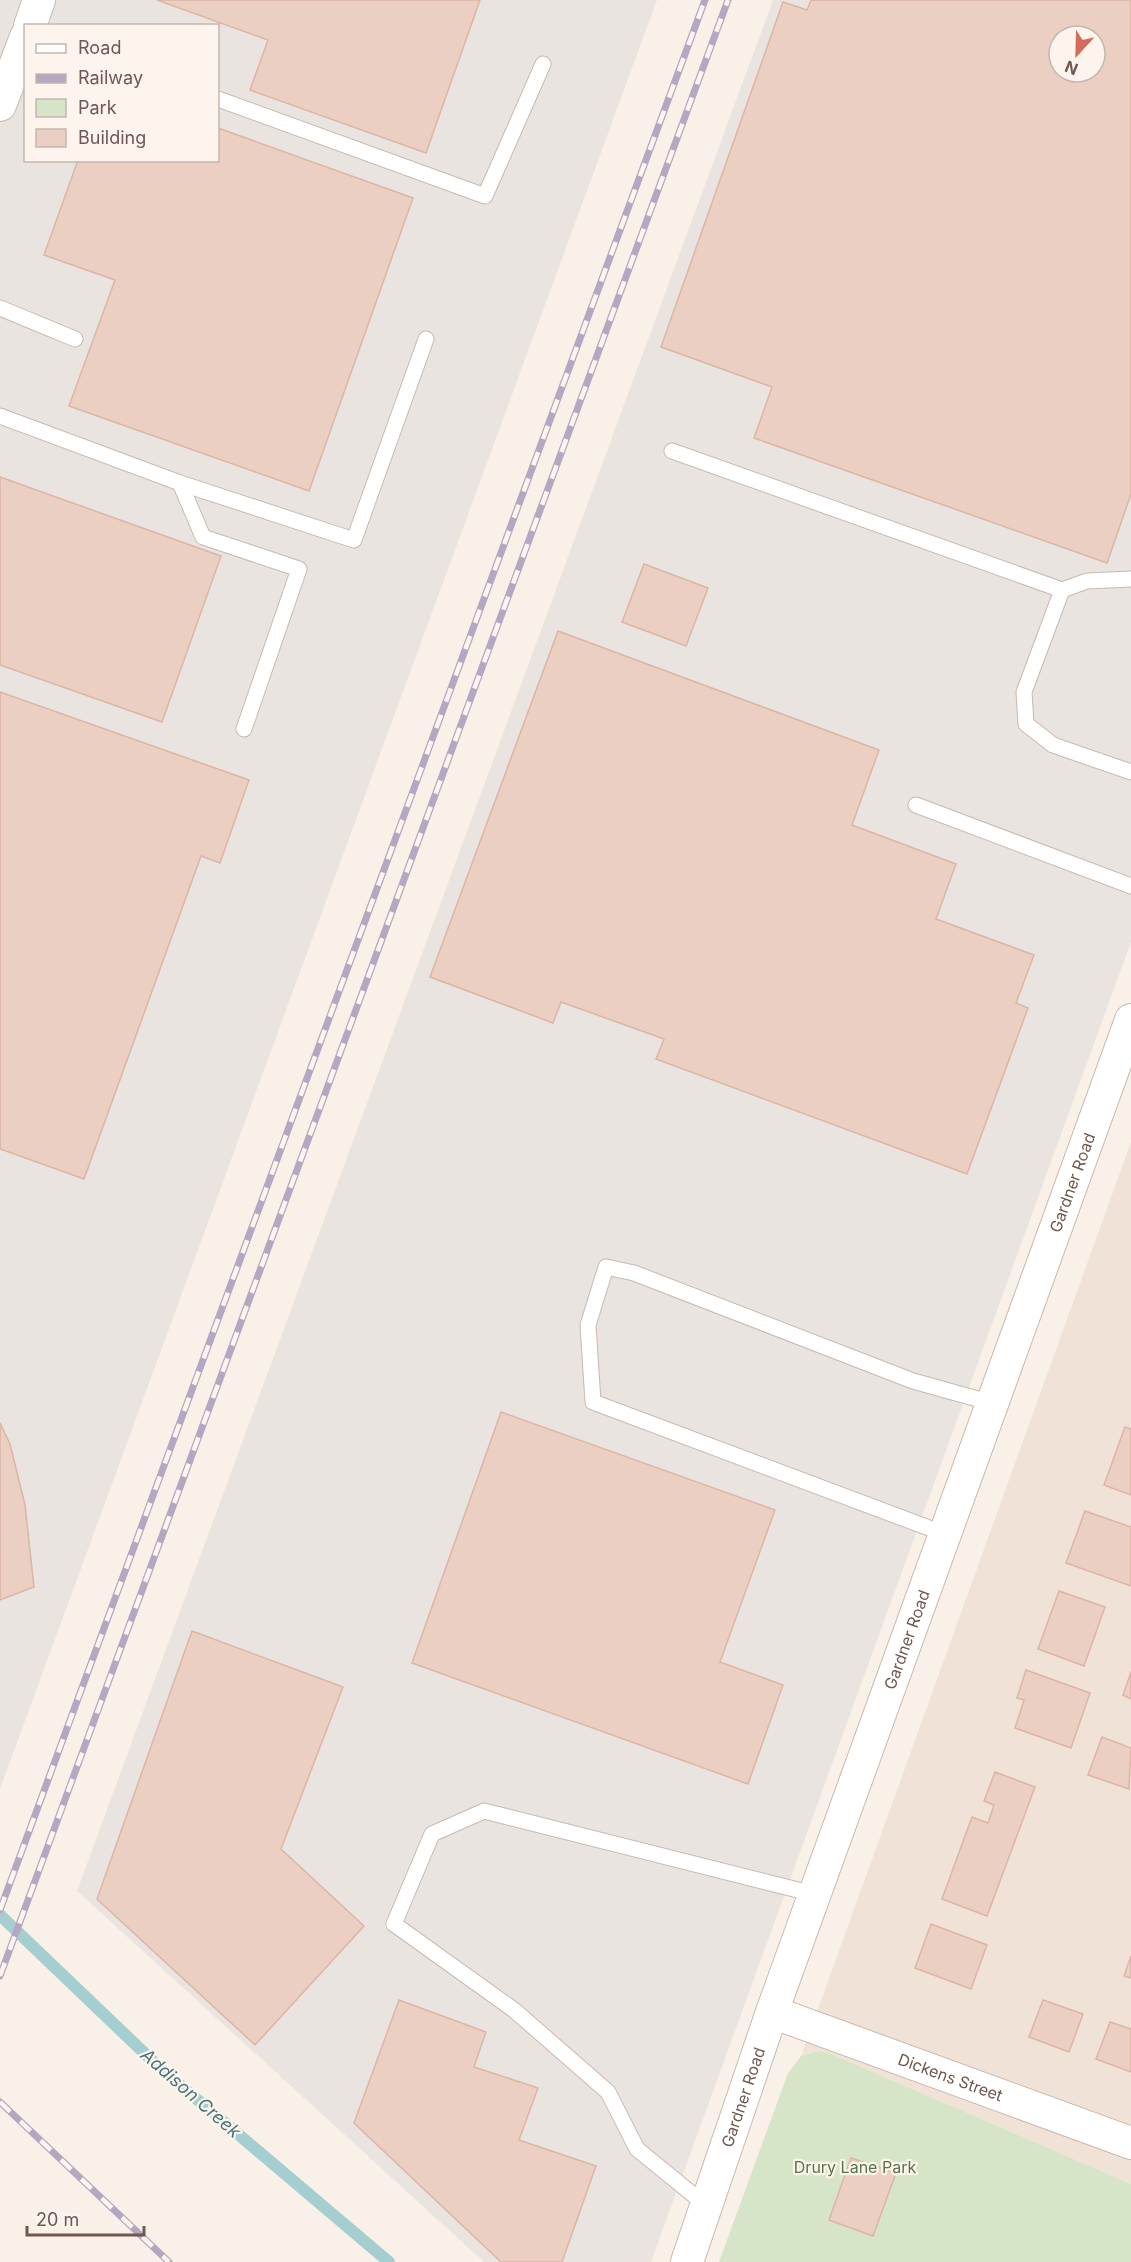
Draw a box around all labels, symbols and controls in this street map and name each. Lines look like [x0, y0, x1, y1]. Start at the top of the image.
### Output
legend [24, 24, 219, 162]
north arrow [1047, 24, 1107, 84]
text: Road [78, 37, 121, 58]
text: N [1062, 56, 1081, 79]
text: Railway [78, 67, 143, 88]
text: Park [78, 97, 117, 118]
text: Building [78, 127, 146, 148]
street label: Gardner Road [1045, 1130, 1099, 1235]
street label: Gardner Road [880, 1587, 934, 1692]
water label: Addison Creek [136, 2043, 246, 2143]
street label: Gardner Road [717, 2045, 769, 2150]
street label: Dickens Street [895, 2049, 1006, 2105]
park label: Drury Lane Park [794, 2157, 916, 2177]
scale bar [27, 2199, 144, 2237]
text: 20 m [36, 2209, 79, 2230]

